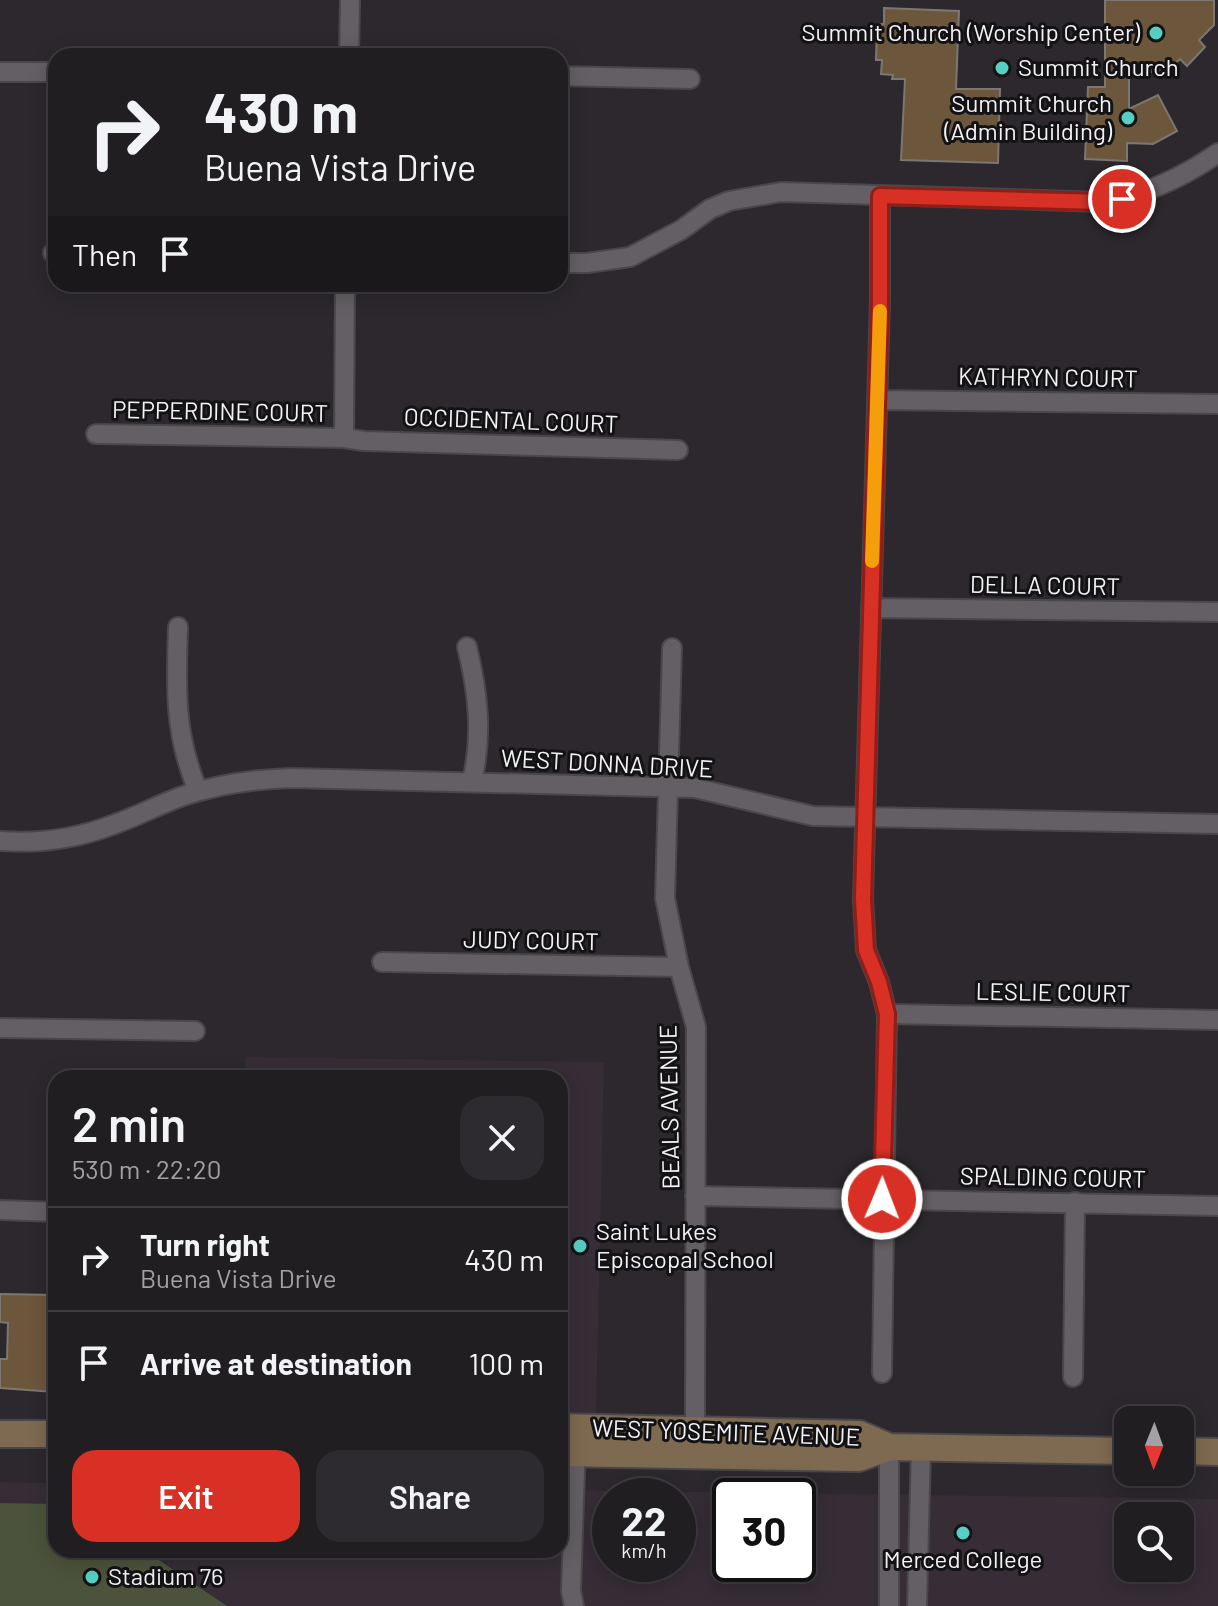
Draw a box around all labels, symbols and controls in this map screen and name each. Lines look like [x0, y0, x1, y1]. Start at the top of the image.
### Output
place label: Summit Church (Worship Center) [802, 17, 1141, 46]
marker: Summit Church (Worship Center) [1147, 24, 1165, 42]
place label: Summit Church [1018, 52, 1179, 81]
marker: Summit Church [993, 59, 1011, 77]
text: 430 m [204, 77, 358, 144]
icon: right [72, 80, 176, 184]
place label: Summit Church (Admin Building) [943, 88, 1113, 145]
marker: Summit Church (Admin Building) [1119, 109, 1137, 127]
text: Buena Vista Drive [204, 145, 476, 188]
pin [1088, 165, 1156, 233]
icon: arrive [1100, 177, 1144, 221]
icon: arrive [153, 232, 197, 276]
text: Then [72, 236, 137, 272]
street label: KATHRYN COURT [958, 360, 1138, 393]
street label: PEPPERDINE COURT [112, 394, 328, 427]
street label: OCCIDENTAL COURT [403, 401, 619, 438]
street label: DELLA COURT [970, 569, 1120, 600]
street label: WEST DONNA DRIVE [500, 742, 714, 783]
street label: JUDY COURT [463, 924, 599, 955]
street label: LESLIE COURT [975, 976, 1131, 1007]
street label: BEALS AVENUE [653, 1024, 684, 1190]
text: 2 min [72, 1094, 186, 1152]
button: close [460, 1096, 544, 1180]
text: 530 m · 22:20 [72, 1153, 221, 1184]
position arrow [840, 1157, 924, 1241]
street label: SPALDING COURT [960, 1160, 1146, 1193]
place label: Saint Lukes Episcopal School [596, 1216, 774, 1273]
text: Turn right [140, 1226, 270, 1262]
icon: right [72, 1237, 116, 1281]
marker: Saint Lukes Episcopal School [571, 1237, 589, 1255]
text: 430 m [464, 1241, 544, 1277]
text: Buena Vista Drive [140, 1262, 337, 1293]
icon: arrive [72, 1341, 116, 1385]
text: Arrive at destination [140, 1345, 412, 1381]
text: 100 m [469, 1345, 544, 1381]
north arrow [1114, 1406, 1194, 1486]
map controls [1114, 1406, 1194, 1582]
street label: WEST YOSEMITE AVENUE [592, 1412, 861, 1451]
button: Exit [72, 1450, 300, 1542]
button: Share [316, 1450, 544, 1542]
speed limit sign: 30 [712, 1478, 816, 1582]
text: 22 [622, 1496, 666, 1544]
button: search [1114, 1502, 1194, 1582]
marker: Merced College [954, 1524, 972, 1542]
text: km/h [621, 1538, 667, 1562]
place label: Merced College [884, 1544, 1042, 1573]
place label: Stadium 76 [108, 1561, 223, 1590]
marker: Stadium 76 [83, 1568, 101, 1586]

